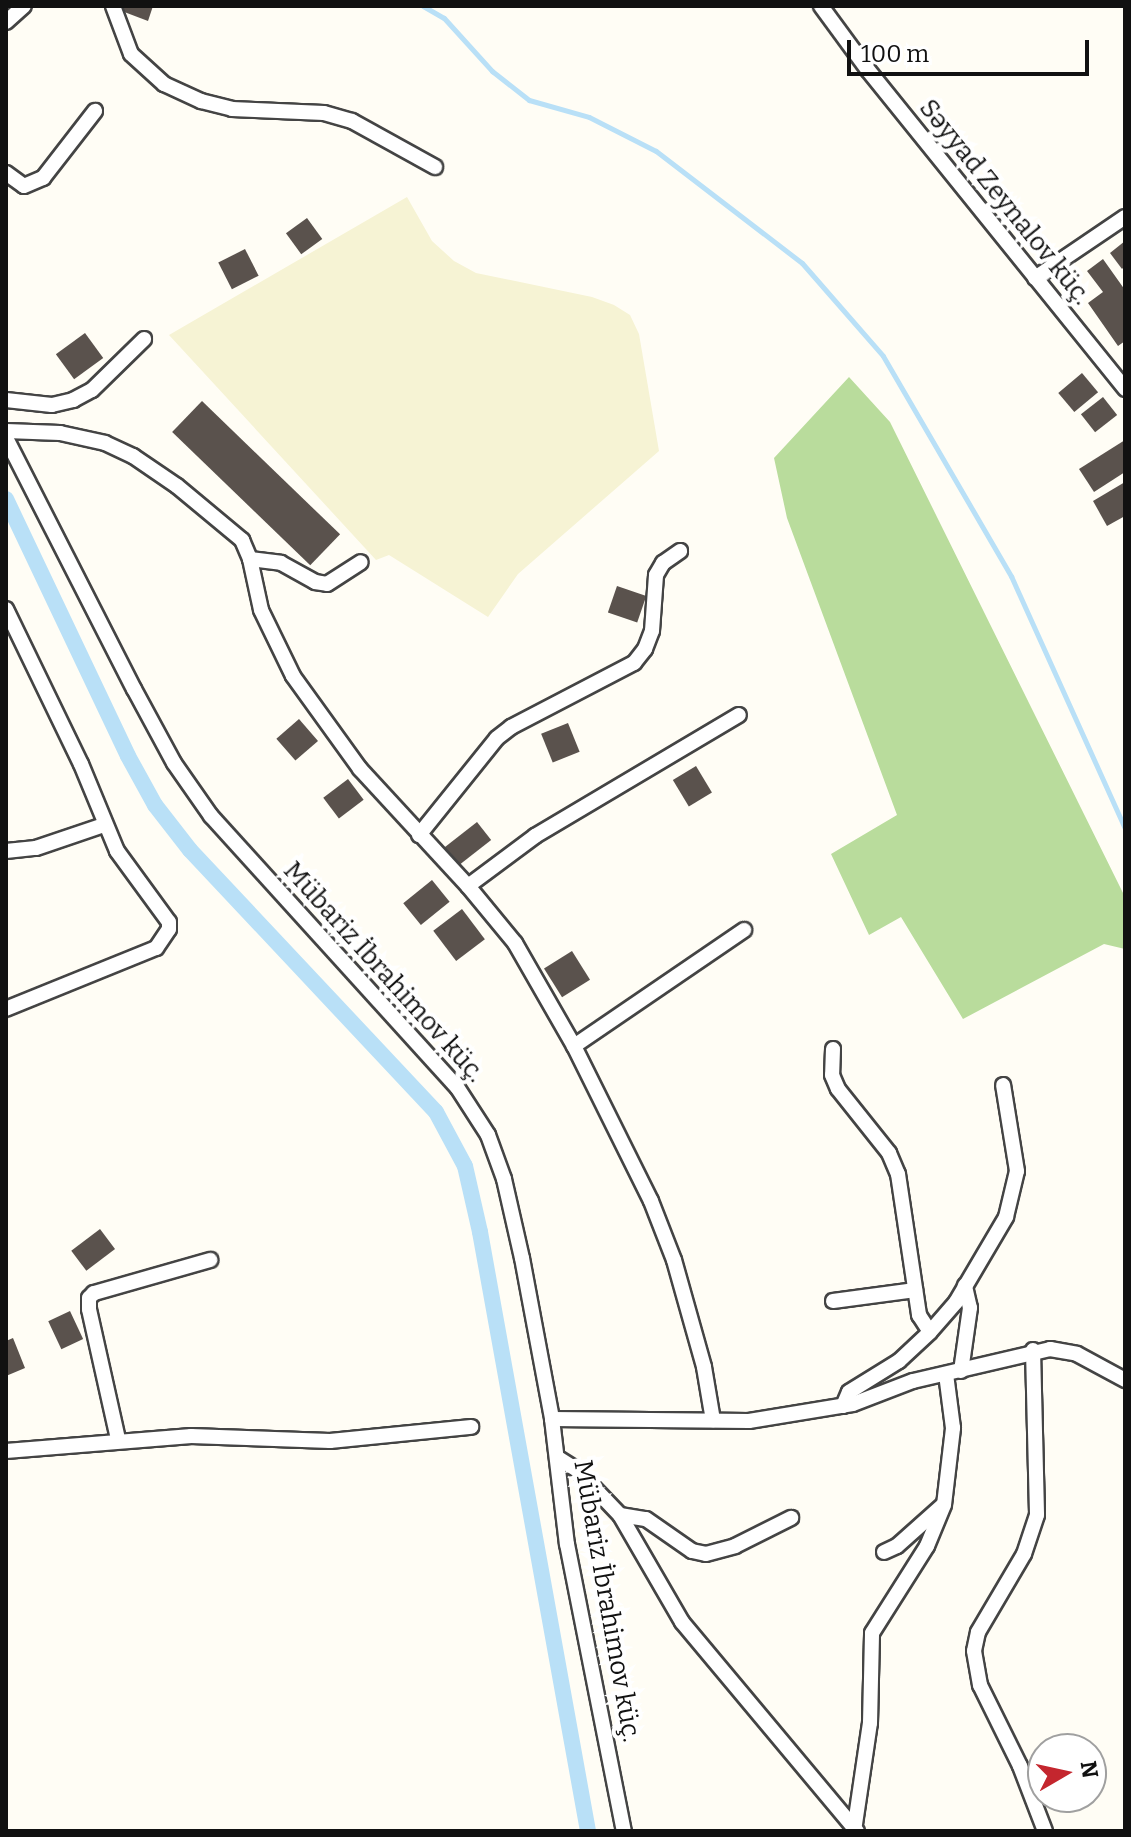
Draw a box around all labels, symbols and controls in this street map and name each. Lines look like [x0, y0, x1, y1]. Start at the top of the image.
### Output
scale bar [851, 24, 1093, 74]
text: 100 m [861, 40, 929, 68]
street label: Səyyad Zeynalov küç. [913, 93, 1097, 311]
street label: Mübariz İbrahimov küç. [277, 855, 491, 1089]
street label: Mübariz İbrahimov küç. [567, 1458, 647, 1744]
north arrow [1027, 1733, 1107, 1813]
text: N [1075, 1759, 1104, 1780]

